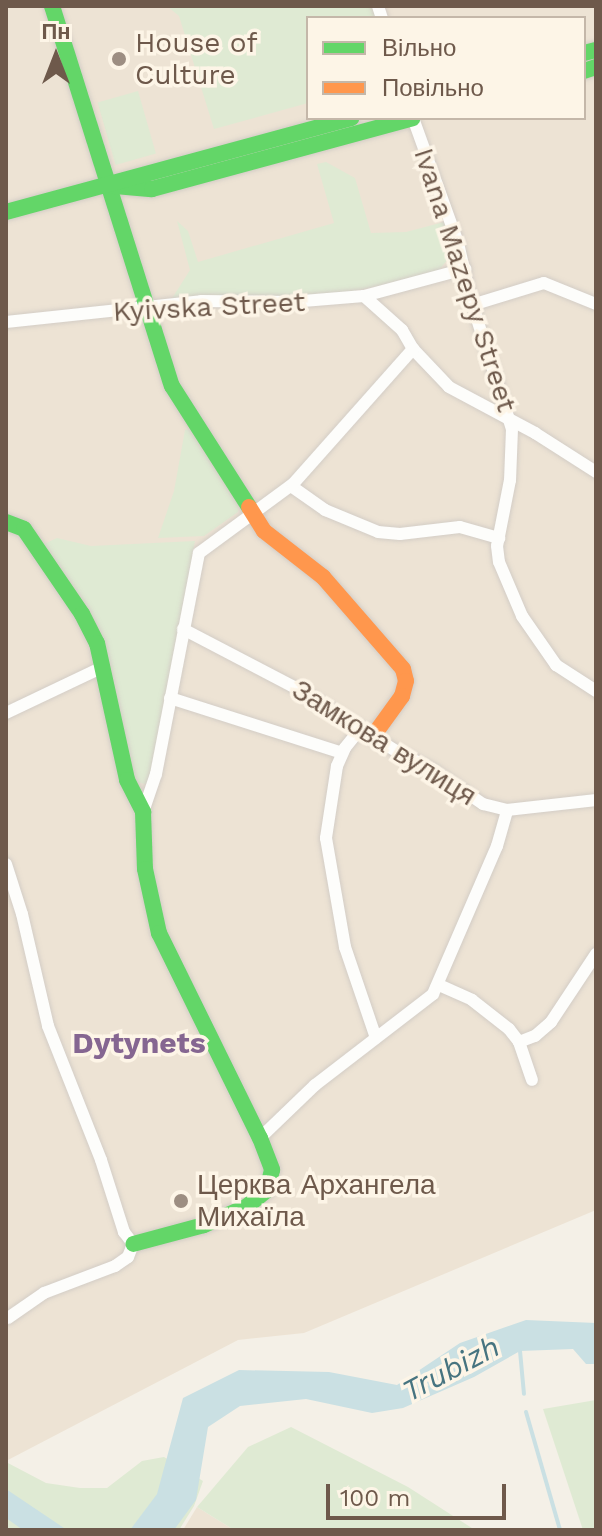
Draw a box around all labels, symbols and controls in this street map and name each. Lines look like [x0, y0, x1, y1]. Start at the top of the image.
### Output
north arrow [16, 16, 96, 96]
legend [306, 16, 586, 120]
text: Пн [41, 19, 71, 44]
place label: House of Culture [135, 26, 257, 92]
text: Вільно [382, 34, 456, 62]
marker: House of Culture [110, 50, 128, 68]
text: Повільно [382, 74, 484, 102]
street label: Ivana Mazepy Street [406, 143, 524, 417]
street label: Kyivska Street [112, 285, 306, 329]
street label: Замкова вулиця [286, 673, 482, 813]
district label: Dytynets [72, 1025, 206, 1061]
place label: Церква Архангела Михаїла [197, 1168, 436, 1234]
marker: Церква Архангела Михаїла [172, 1192, 190, 1210]
water label: Trubizh [396, 1328, 506, 1410]
scale bar [330, 1468, 510, 1518]
text: 100 m [340, 1484, 410, 1512]

